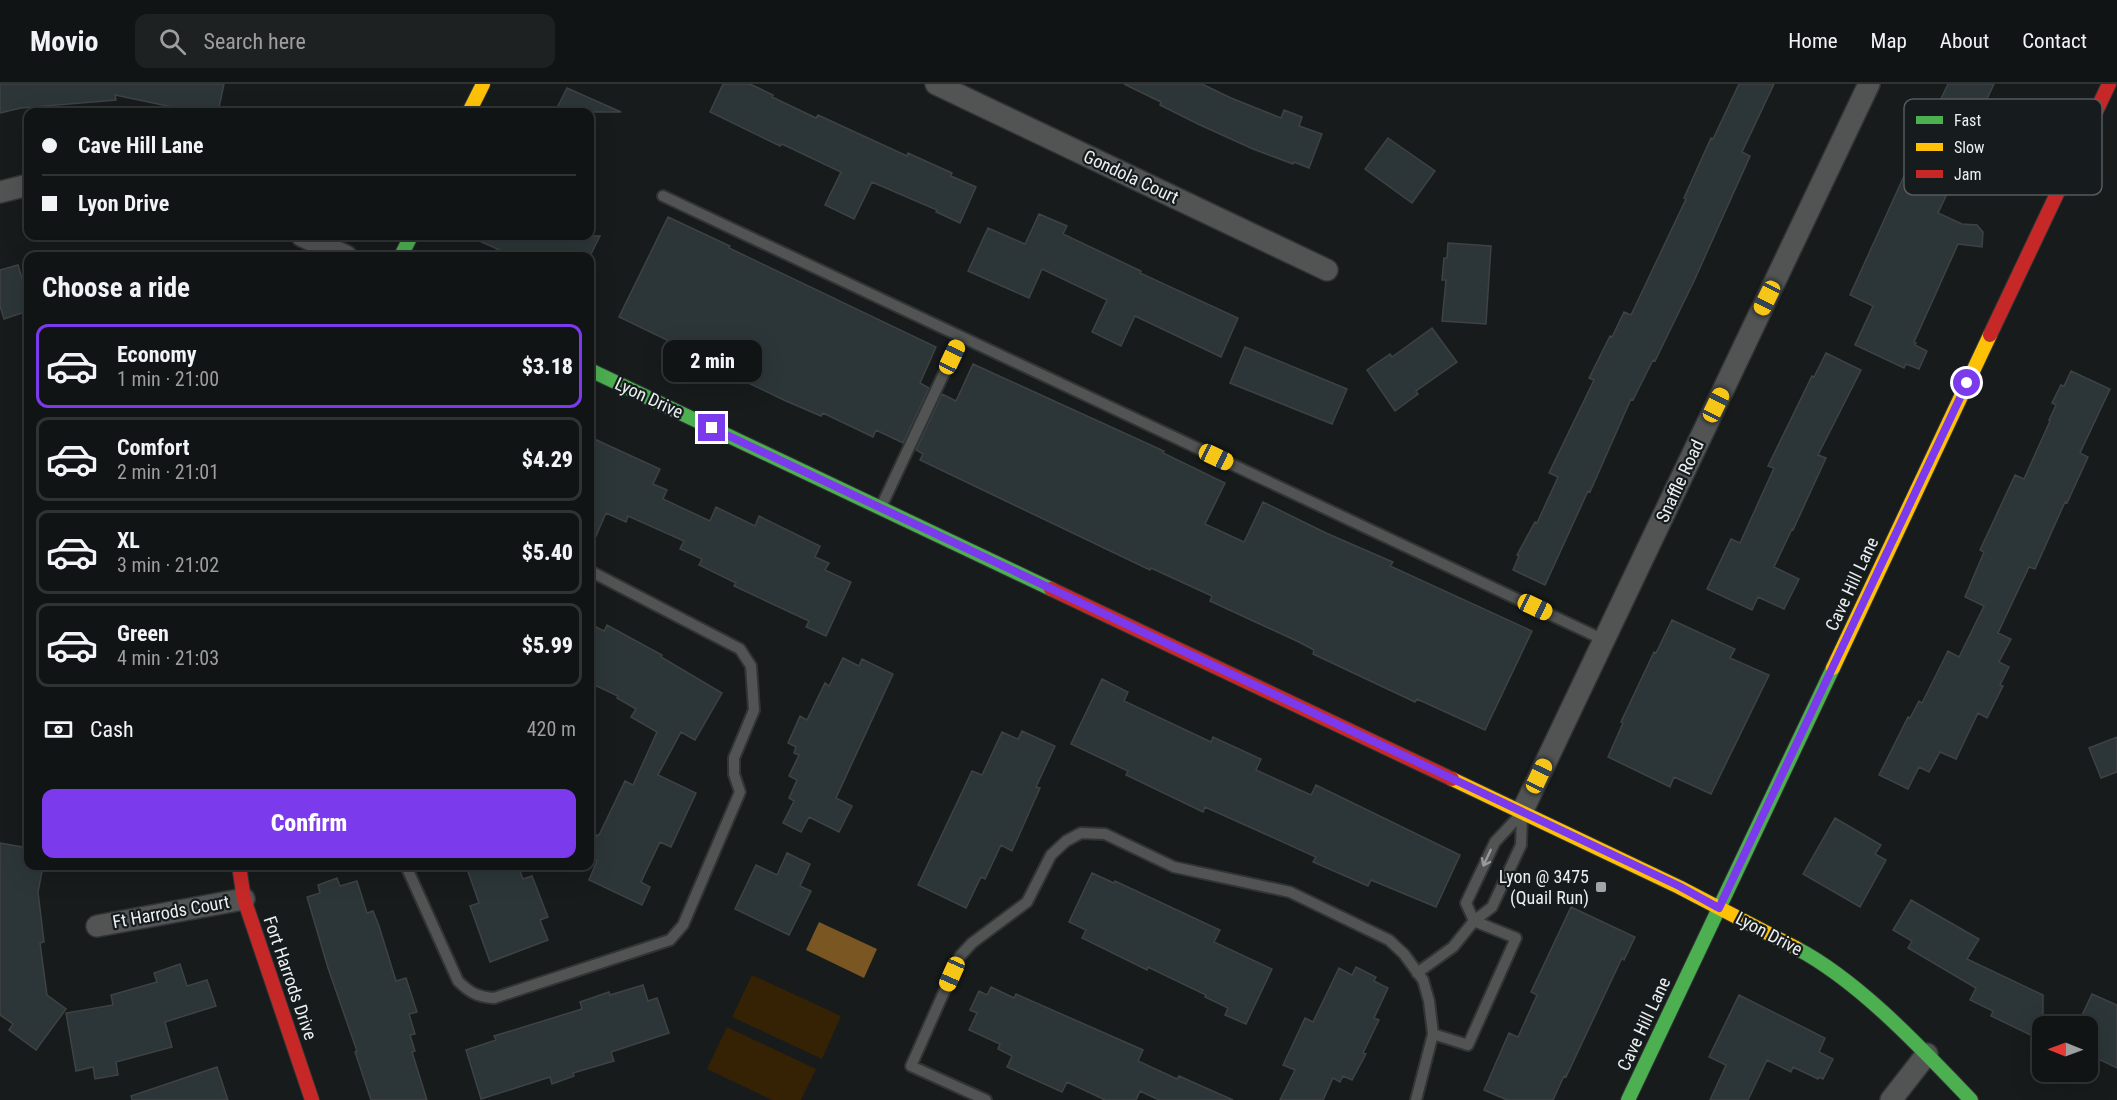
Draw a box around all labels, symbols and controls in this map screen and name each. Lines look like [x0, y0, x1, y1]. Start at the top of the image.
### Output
search box [135, 14, 555, 68]
text: Movio [30, 25, 99, 58]
icon: search [156, 25, 189, 58]
text: Search here [204, 29, 306, 54]
text: Home [1788, 29, 1838, 53]
text: Map [1871, 29, 1907, 53]
text: About [1940, 29, 1989, 53]
text: Contact [2022, 29, 2087, 53]
legend [1904, 99, 2102, 195]
text: Fast [1954, 111, 1981, 130]
text: Cave Hill Lane [78, 133, 204, 158]
text: Slow [1954, 138, 1984, 157]
street label: Gondola Court [1080, 145, 1182, 208]
text: Jam [1954, 165, 1981, 184]
text: Lyon Drive [78, 191, 169, 216]
text: Choose a ride [42, 272, 190, 304]
car [1751, 278, 1783, 318]
car [936, 337, 968, 377]
icon: car [45, 339, 99, 393]
callout: 2 min [662, 341, 762, 383]
text: Economy [117, 342, 197, 367]
text: 2 min [690, 349, 735, 373]
text: $3.18 [522, 354, 573, 379]
text: 1 min · 21:00 [117, 367, 219, 391]
route start [1953, 369, 1980, 396]
street label: Lyon Drive [612, 373, 687, 422]
car [1700, 385, 1732, 425]
route end [698, 414, 725, 441]
icon: car [45, 432, 99, 486]
text: Comfort [117, 435, 190, 460]
street label: Snaffle Road [1651, 436, 1708, 525]
car [1196, 441, 1236, 473]
text: $4.29 [522, 447, 573, 472]
text: 2 min · 21:01 [117, 460, 219, 484]
icon: car [45, 525, 99, 579]
text: XL [117, 528, 140, 553]
street label: Cave Hill Lane [1821, 534, 1882, 634]
text: $5.40 [522, 540, 573, 565]
text: 3 min · 21:02 [117, 553, 219, 577]
car [1515, 591, 1555, 623]
icon: car [45, 618, 99, 672]
text: Green [117, 621, 169, 646]
text: $5.99 [522, 633, 573, 658]
text: 4 min · 21:03 [117, 646, 219, 670]
icon: cash [42, 713, 75, 746]
text: Cash [90, 717, 134, 742]
text: 420 m [527, 717, 576, 741]
car [1523, 756, 1555, 796]
button: Confirm [42, 789, 576, 858]
one-way arrow [1481, 849, 1492, 867]
place label: Lyon @ 3475 (Quail Run) [1499, 866, 1589, 909]
marker: Lyon @ 3475 (Quail Run) [1594, 880, 1608, 894]
street label: Ft Harrods Court [111, 891, 231, 932]
street label: Lyon Drive [1732, 907, 1806, 960]
street label: Fort Harrods Drive [259, 913, 322, 1043]
car [936, 954, 968, 994]
street label: Cave Hill Lane [1613, 974, 1674, 1074]
north arrow [2032, 1016, 2098, 1082]
map controls [2032, 1016, 2098, 1082]

